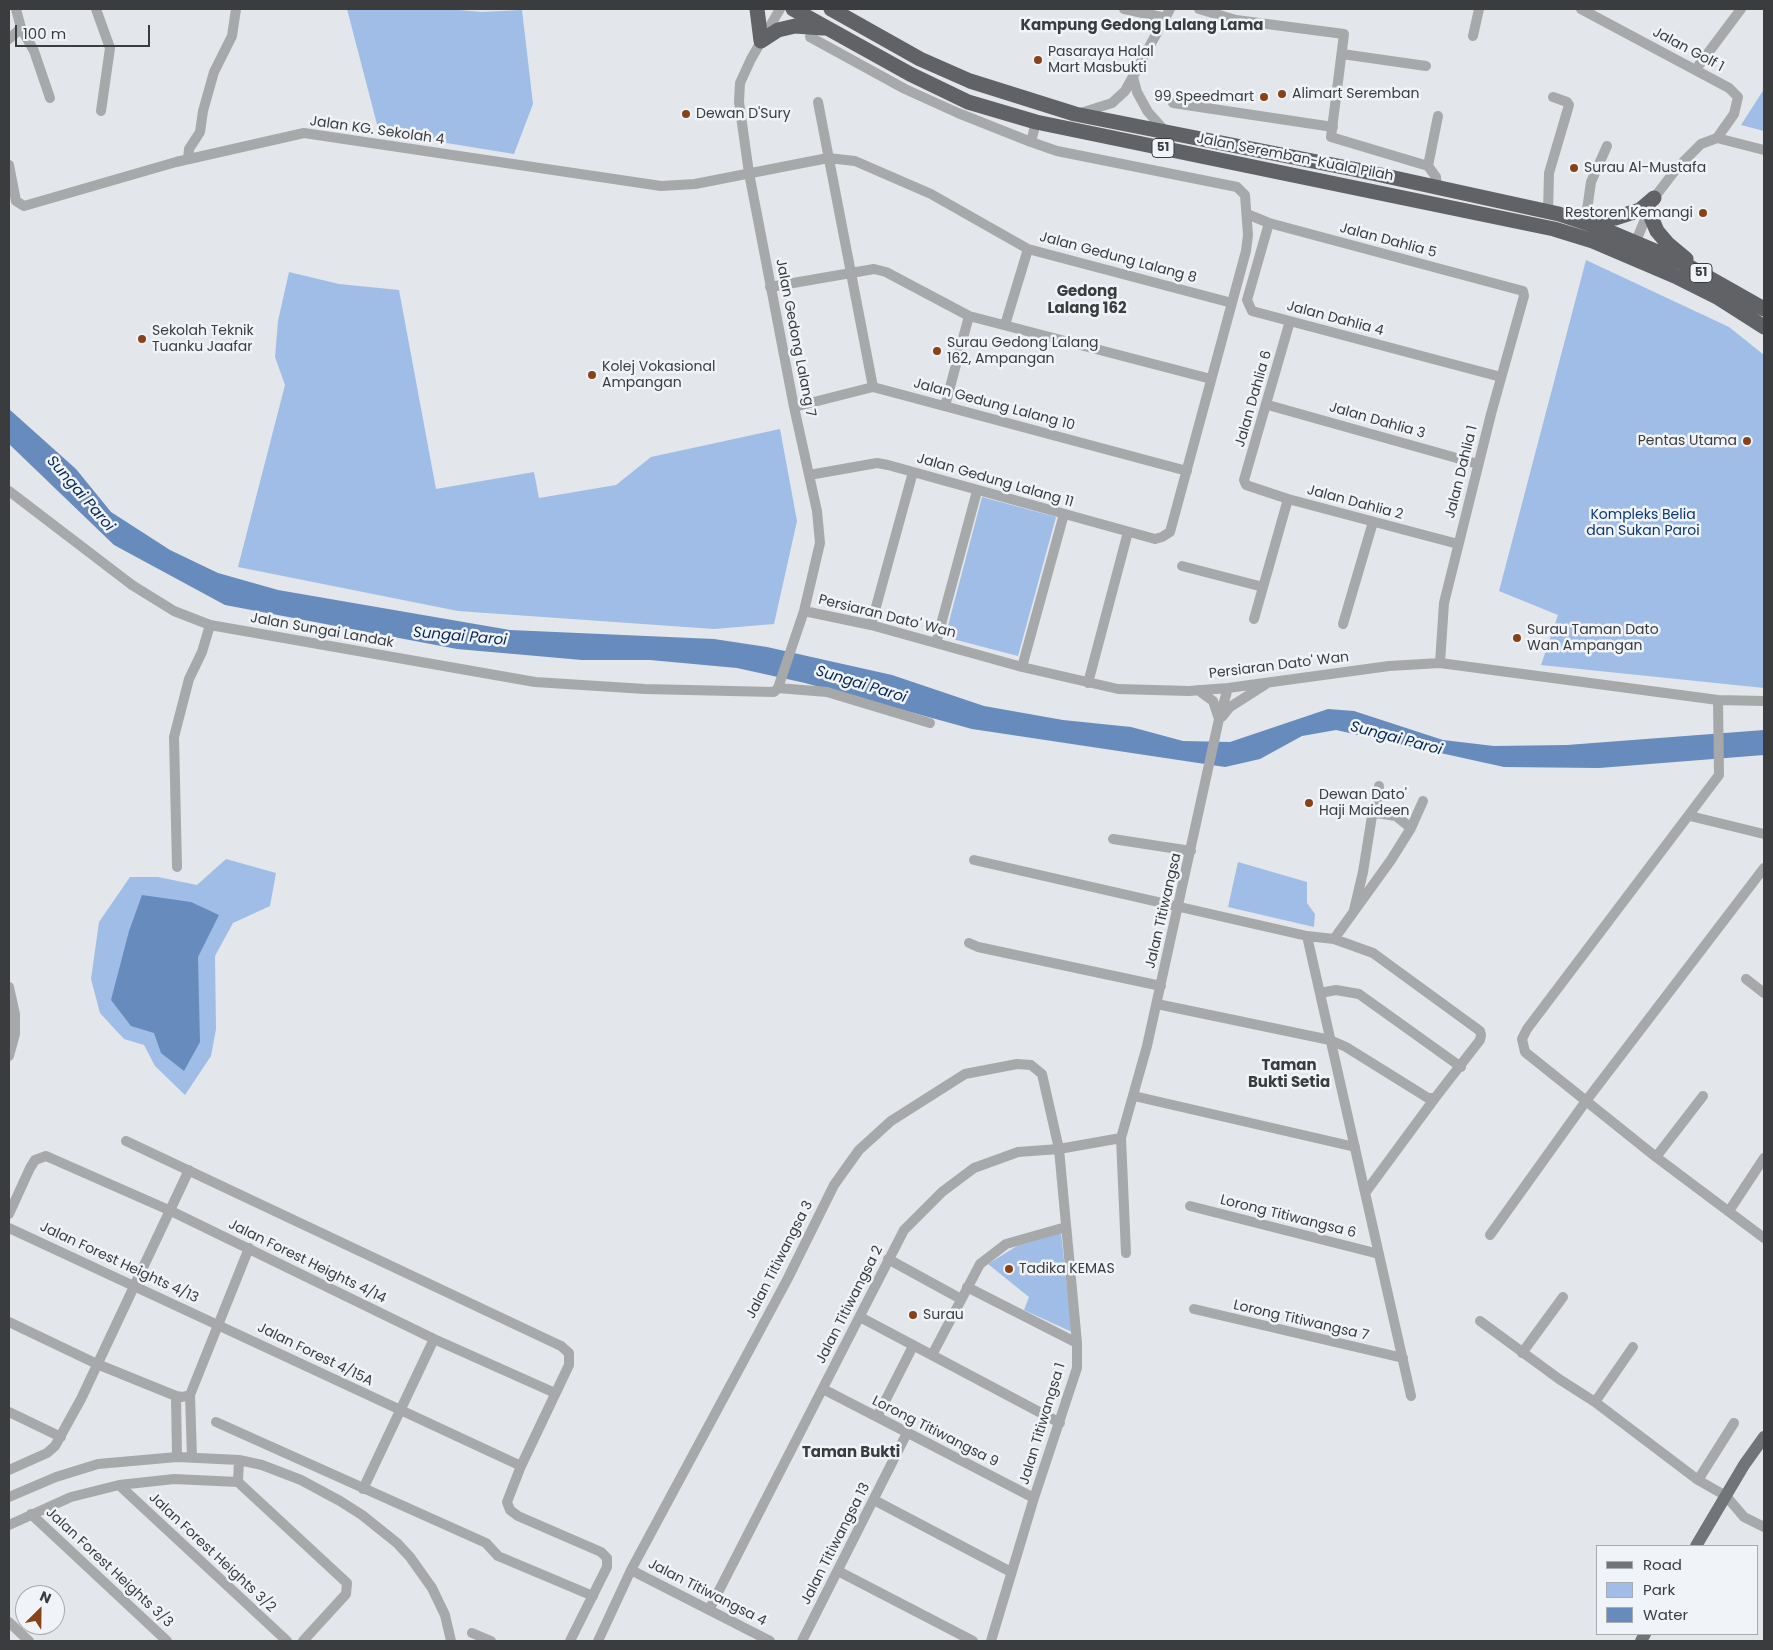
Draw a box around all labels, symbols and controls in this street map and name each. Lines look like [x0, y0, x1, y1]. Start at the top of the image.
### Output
scale bar [18, 15, 152, 47]
district label: Kampung Gedong Lalang Lama [1020, 17, 1264, 35]
text: 100 m [23, 23, 66, 44]
street label: Jalan Golf 1 [1649, 24, 1727, 76]
place label: Pasaraya Halal Mart Masbukti [1048, 44, 1154, 76]
marker: Pasaraya Halal Mart Masbukti [1032, 54, 1044, 66]
place label: Alimart Seremban [1292, 86, 1419, 102]
marker: Alimart Seremban [1276, 88, 1288, 100]
place label: 99 Speedmart [1154, 89, 1254, 105]
marker: 99 Speedmart [1258, 91, 1270, 103]
place label: Dewan D'Sury [696, 106, 791, 122]
marker: Dewan D'Sury [680, 108, 692, 120]
street label: Jalan KG. Sekolah 4 [309, 113, 445, 149]
street label: Jalan Seremban-Kuala Pilah [1195, 131, 1395, 185]
road number: 51 [1152, 138, 1174, 158]
place label: Surau Al-Mustafa [1584, 160, 1706, 176]
marker: Surau Al-Mustafa [1568, 162, 1580, 174]
place label: Restoren Kemangi [1565, 205, 1693, 221]
marker: Restoren Kemangi [1697, 207, 1709, 219]
street label: Jalan Dahlia 5 [1338, 220, 1438, 262]
street label: Jalan Gedung Lalang 8 [1038, 229, 1198, 287]
street label: Jalan Gedong Lalang 7 [771, 257, 819, 419]
road number: 51 [1690, 264, 1712, 282]
district label: Gedong Lalang 162 [1047, 283, 1127, 318]
street label: Jalan Dahlia 4 [1285, 298, 1385, 340]
place label: Sekolah Teknik Tuanku Jaafar [152, 323, 254, 356]
marker: Sekolah Teknik Tuanku Jaafar [136, 333, 148, 345]
place label: Surau Gedong Lalang 162, Ampangan [947, 335, 1099, 368]
marker: Surau Gedong Lalang 162, Ampangan [931, 345, 943, 357]
street label: Jalan Dahlia 6 [1232, 349, 1276, 449]
place label: Kolej Vokasional Ampangan [602, 359, 715, 392]
marker: Kolej Vokasional Ampangan [586, 369, 598, 381]
street label: Jalan Gedung Lalang 10 [911, 375, 1077, 435]
street label: Jalan Dahlia 3 [1327, 399, 1427, 443]
street label: Jalan Dahlia 1 [1442, 424, 1482, 520]
place label: Pentas Utama [1638, 433, 1737, 449]
marker: Pentas Utama [1741, 435, 1753, 447]
street label: Jalan Gedung Lalang 11 [915, 451, 1075, 511]
water label: Sungai Paroi [42, 453, 118, 535]
street label: Jalan Dahlia 2 [1305, 482, 1405, 524]
park label: Kompleks Belia dan Sukan Paroi [1586, 507, 1700, 540]
street label: Persiaran Dato' Wan [817, 592, 957, 642]
street label: Jalan Sungai Landak [249, 610, 395, 652]
place label: Surau Taman Dato Wan Ampangan [1527, 622, 1659, 654]
water label: Sungai Paroi [412, 624, 508, 650]
marker: Surau Taman Dato Wan Ampangan [1511, 632, 1523, 644]
street label: Persiaran Dato' Wan [1208, 649, 1350, 683]
water label: Sungai Paroi [813, 663, 909, 707]
water label: Sungai Paroi [1348, 718, 1444, 760]
place label: Dewan Dato' Haji Maideen [1319, 787, 1410, 820]
marker: Dewan Dato' Haji Maideen [1303, 797, 1315, 809]
street label: Jalan Titiwangsa [1143, 852, 1185, 970]
district label: Taman Bukti Setia [1248, 1057, 1330, 1092]
street label: Lorong Titiwangsa 6 [1218, 1192, 1358, 1242]
street label: Jalan Titiwangsa 3 [743, 1198, 817, 1322]
street label: Jalan Forest Heights 4/14 [225, 1216, 389, 1308]
street label: Jalan Forest Heights 4/13 [37, 1219, 201, 1307]
street label: Jalan Titiwangsa 2 [813, 1243, 887, 1367]
place label: Tadika KEMAS [1019, 1261, 1115, 1277]
marker: Tadika KEMAS [1003, 1263, 1015, 1275]
street label: Lorong Titiwangsa 7 [1232, 1297, 1370, 1345]
place label: Surau [923, 1307, 964, 1323]
marker: Surau [907, 1309, 919, 1321]
street label: Jalan Forest 4/15A [254, 1320, 376, 1390]
street label: Jalan Titiwangsa 1 [1016, 1361, 1070, 1487]
street label: Lorong Titiwangsa 9 [869, 1393, 1001, 1471]
district label: Taman Bukti [802, 1444, 900, 1462]
street label: Jalan Titiwangsa 13 [798, 1480, 874, 1608]
street label: Jalan Forest Heights 3/2 [145, 1490, 279, 1616]
street label: Jalan Forest Heights 3/3 [42, 1505, 176, 1631]
legend [1596, 1545, 1758, 1635]
text: Road [1643, 1554, 1682, 1575]
street label: Jalan Titiwangsa 4 [645, 1556, 769, 1630]
text: Park [1643, 1579, 1675, 1600]
north arrow [15, 1585, 65, 1635]
text: N [37, 1586, 54, 1608]
text: Water [1643, 1604, 1688, 1625]

